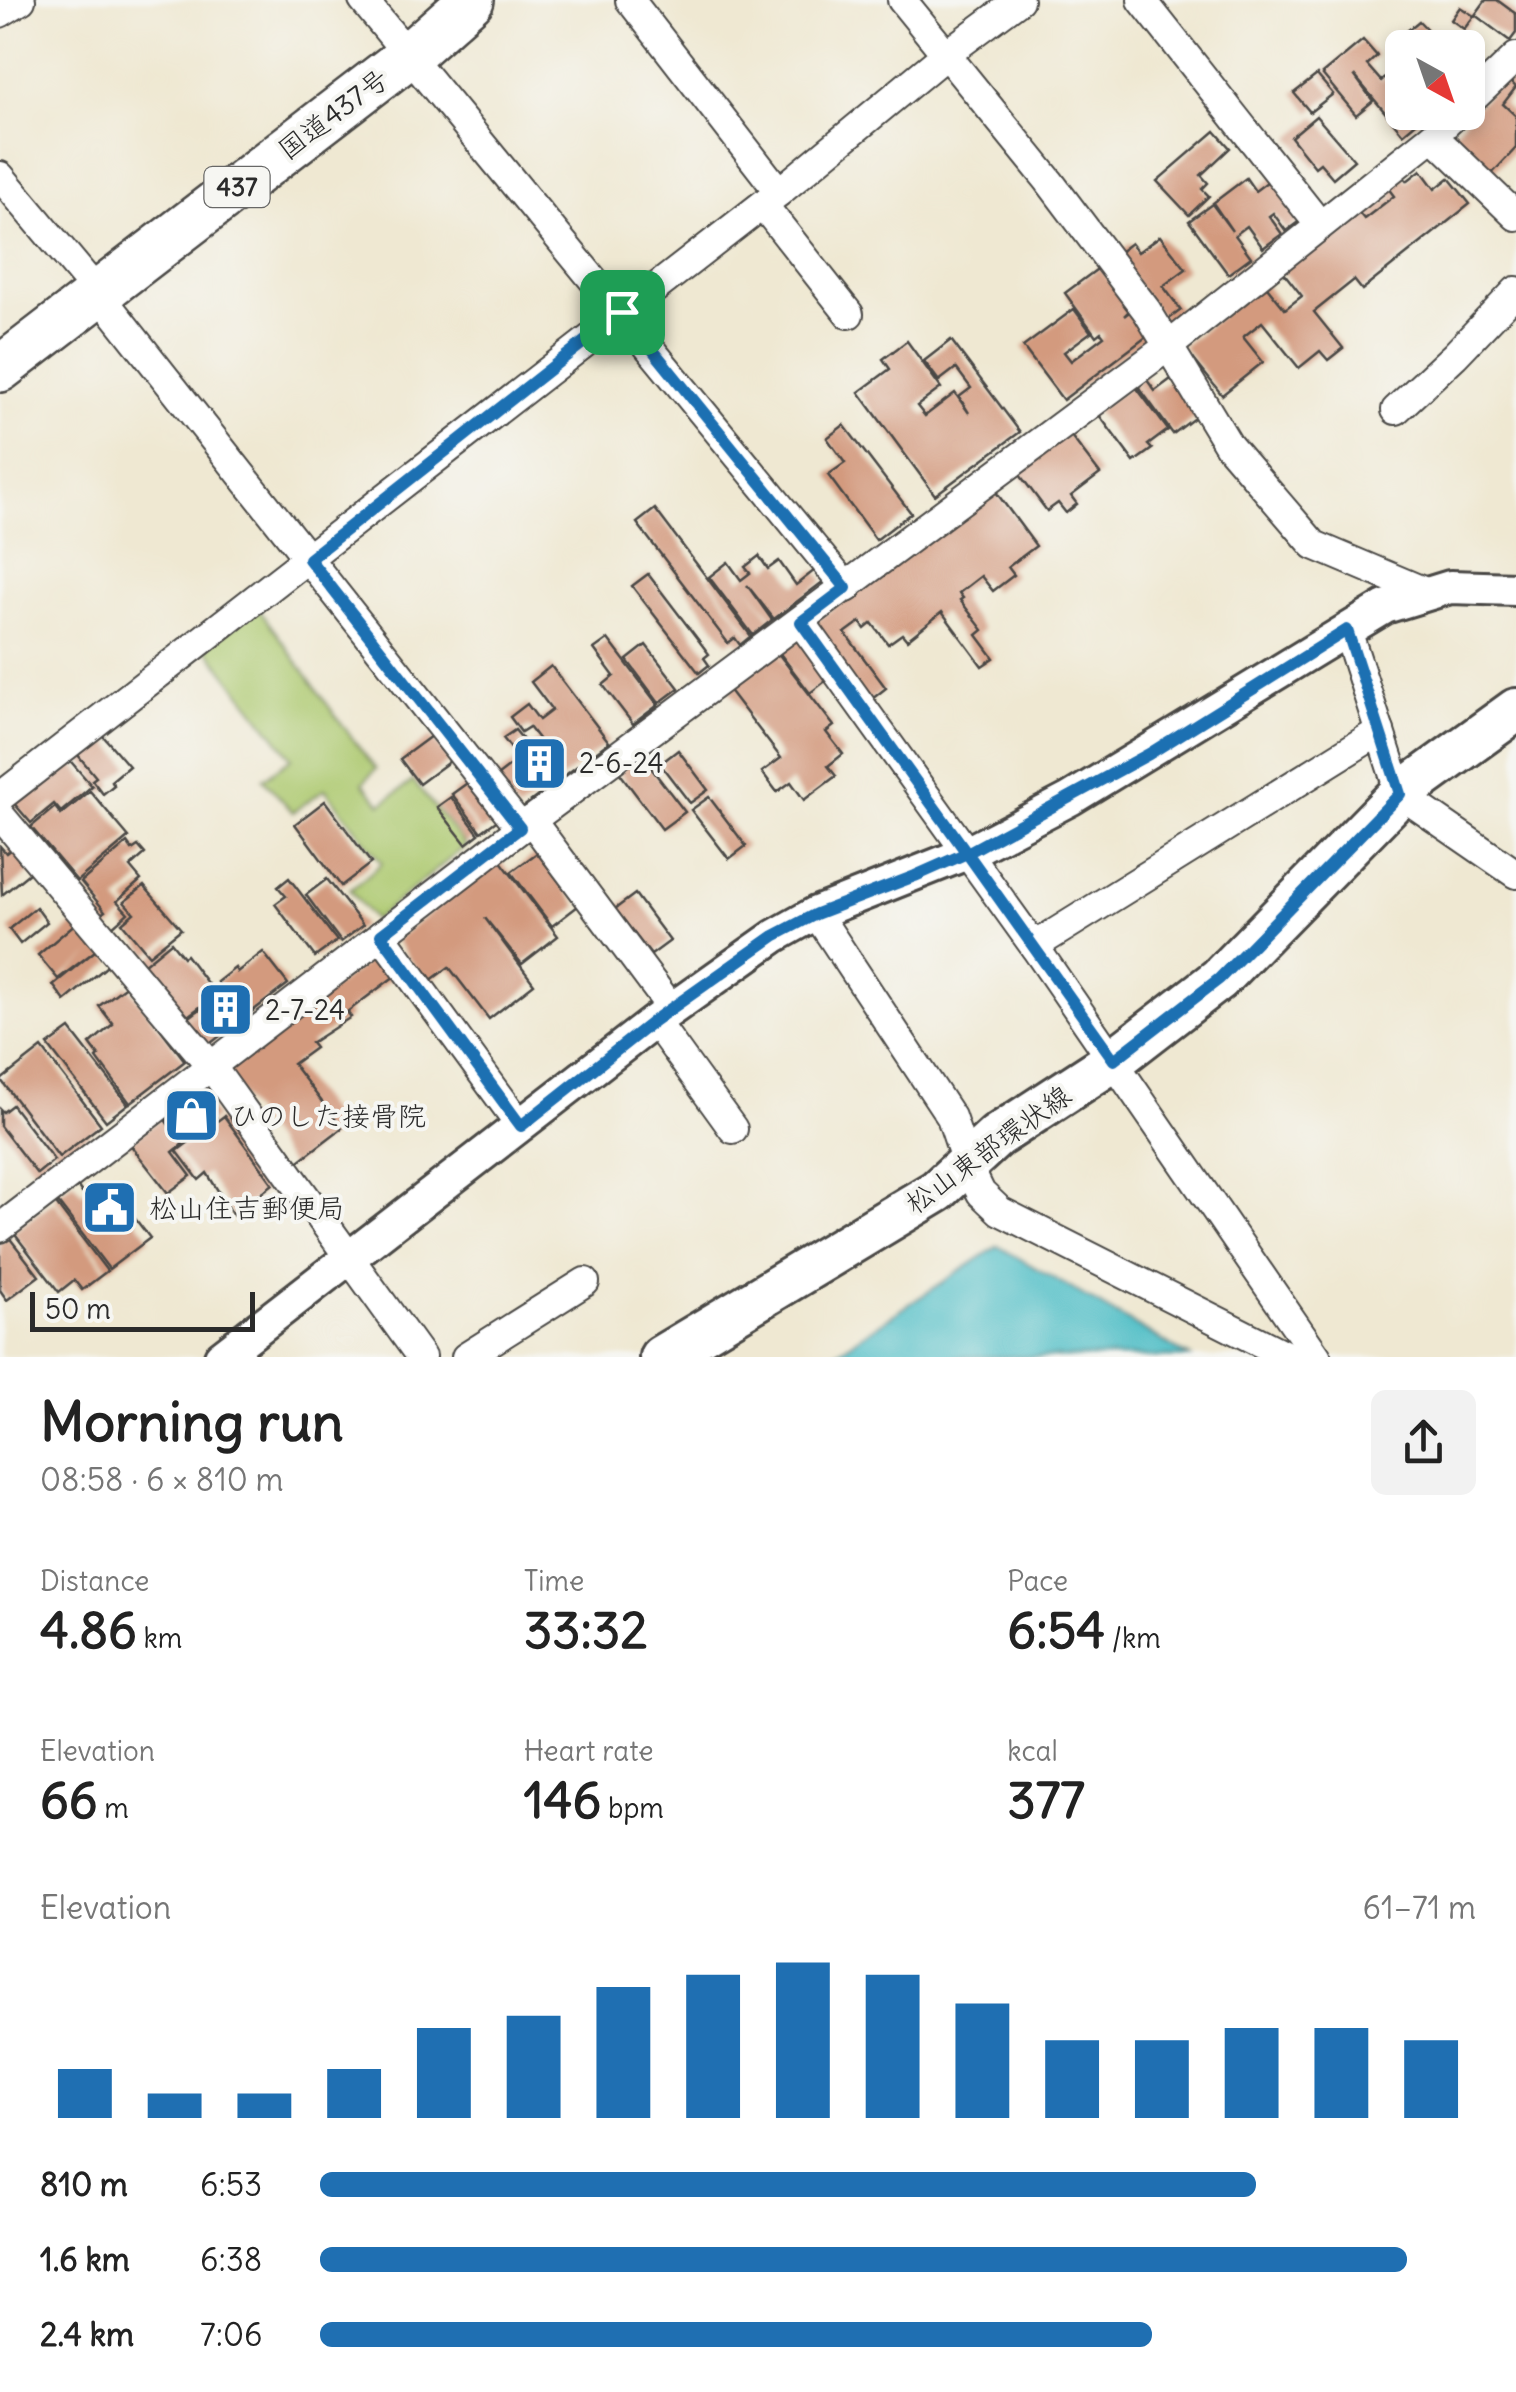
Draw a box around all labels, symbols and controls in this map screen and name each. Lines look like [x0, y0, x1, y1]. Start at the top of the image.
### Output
north arrow [1385, 30, 1485, 130]
map controls [1385, 30, 1485, 130]
street label: 国道437号 [270, 61, 396, 167]
road number: 437 [204, 167, 270, 207]
pin [580, 270, 665, 355]
icon: arrive [595, 285, 650, 340]
building icon: 2-6-24 [510, 733, 570, 793]
place label: 2-6-24 [579, 745, 664, 781]
building icon: 2-7-24 [196, 980, 256, 1040]
place label: 2-7-24 [265, 992, 345, 1028]
street label: 松山東部環状線 [898, 1077, 1078, 1221]
shop icon: ひのした接骨院 [161, 1086, 221, 1146]
place label: ひのした接骨院 [230, 1098, 426, 1134]
public building icon: 松山住吉郵便局 [80, 1178, 140, 1238]
place label: 松山住吉郵便局 [149, 1190, 345, 1226]
scale bar [30, 1287, 255, 1332]
text: 50 m [45, 1291, 111, 1327]
text: Morning run [40, 1387, 344, 1456]
button: share [1371, 1390, 1476, 1495]
text: 08:58 · 6 × 810 m [40, 1459, 284, 1500]
text: Distance [40, 1563, 149, 1599]
text: Time [524, 1563, 584, 1599]
text: Pace [1007, 1563, 1068, 1599]
text: 4.86 [40, 1599, 137, 1662]
text: 33:32 [524, 1599, 648, 1662]
text: 6:54 [1007, 1599, 1105, 1662]
text: km [137, 1620, 182, 1656]
text: /km [1105, 1620, 1161, 1656]
text: Elevation [40, 1733, 155, 1769]
text: Heart rate [524, 1733, 654, 1769]
text: kcal [1007, 1733, 1058, 1769]
text: 66 [40, 1769, 98, 1832]
text: 146 [524, 1769, 601, 1832]
text: 377 [1007, 1769, 1085, 1832]
text: m [98, 1790, 129, 1826]
text: bpm [601, 1790, 664, 1826]
text: Elevation [40, 1887, 171, 1928]
text: 61–71 m [1363, 1887, 1476, 1928]
text: 810 m [40, 2164, 128, 2205]
text: 6:53 [200, 2164, 262, 2205]
text: 1.6 km [40, 2239, 130, 2280]
text: 6:38 [200, 2239, 262, 2280]
text: 2.4 km [40, 2314, 134, 2355]
text: 7:06 [200, 2314, 262, 2355]

